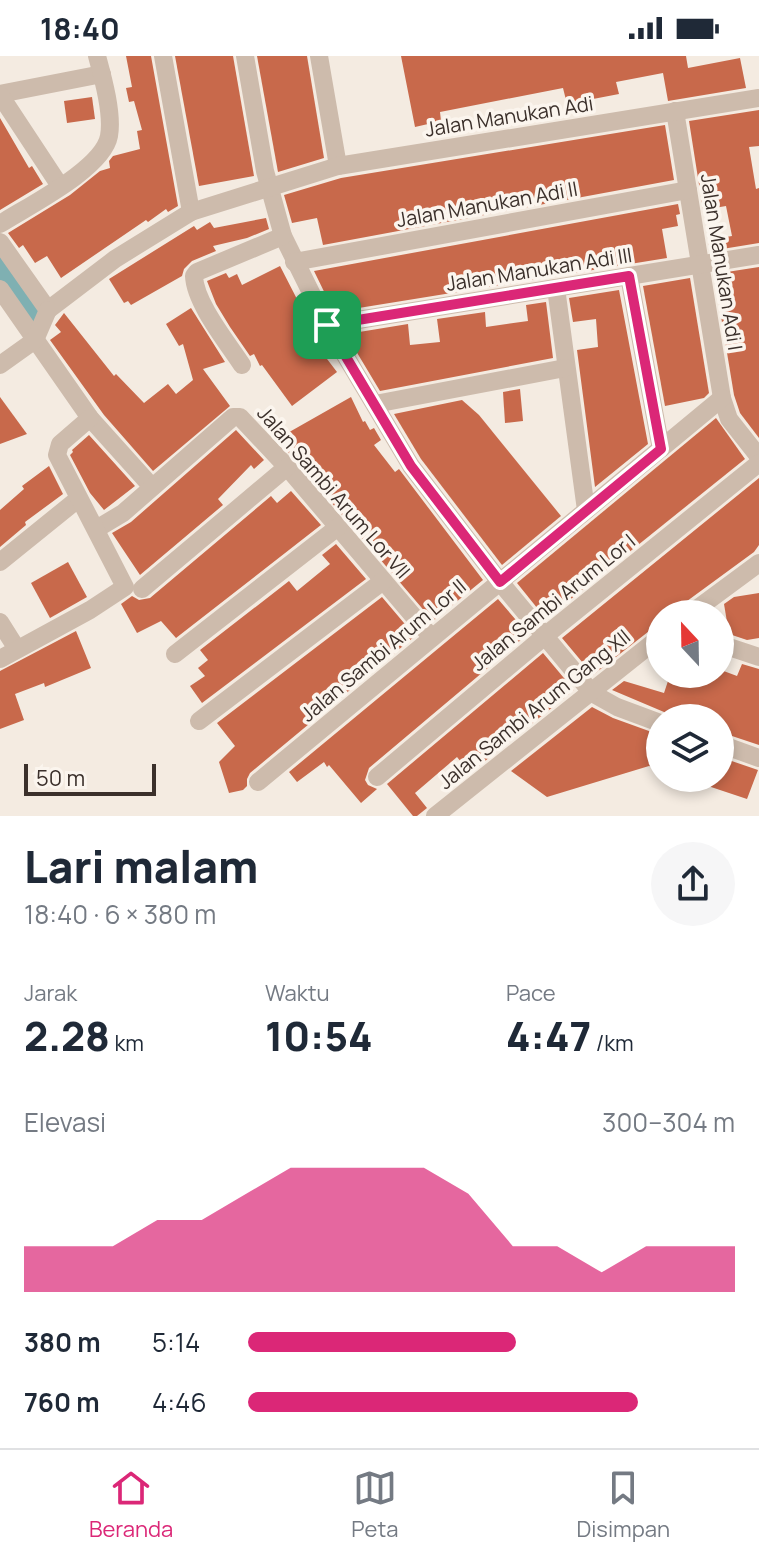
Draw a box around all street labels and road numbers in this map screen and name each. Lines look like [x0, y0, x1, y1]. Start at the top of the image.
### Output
street label: Jalan Manukan Adi [423, 89, 595, 143]
street label: Jalan Manukan Adi I [695, 172, 749, 352]
street label: Jalan Manukan Adi II [394, 175, 580, 233]
street label: Jalan Manukan Adi III [444, 241, 634, 297]
street label: Jalan Sambi Arum Lor VII [252, 400, 416, 584]
street label: Jalan Sambi Arum Lor I [465, 527, 641, 677]
street label: Jalan Sambi Arum Lor II [295, 573, 471, 727]
street label: Jalan Sambi Arum Gang XII [432, 623, 636, 795]

